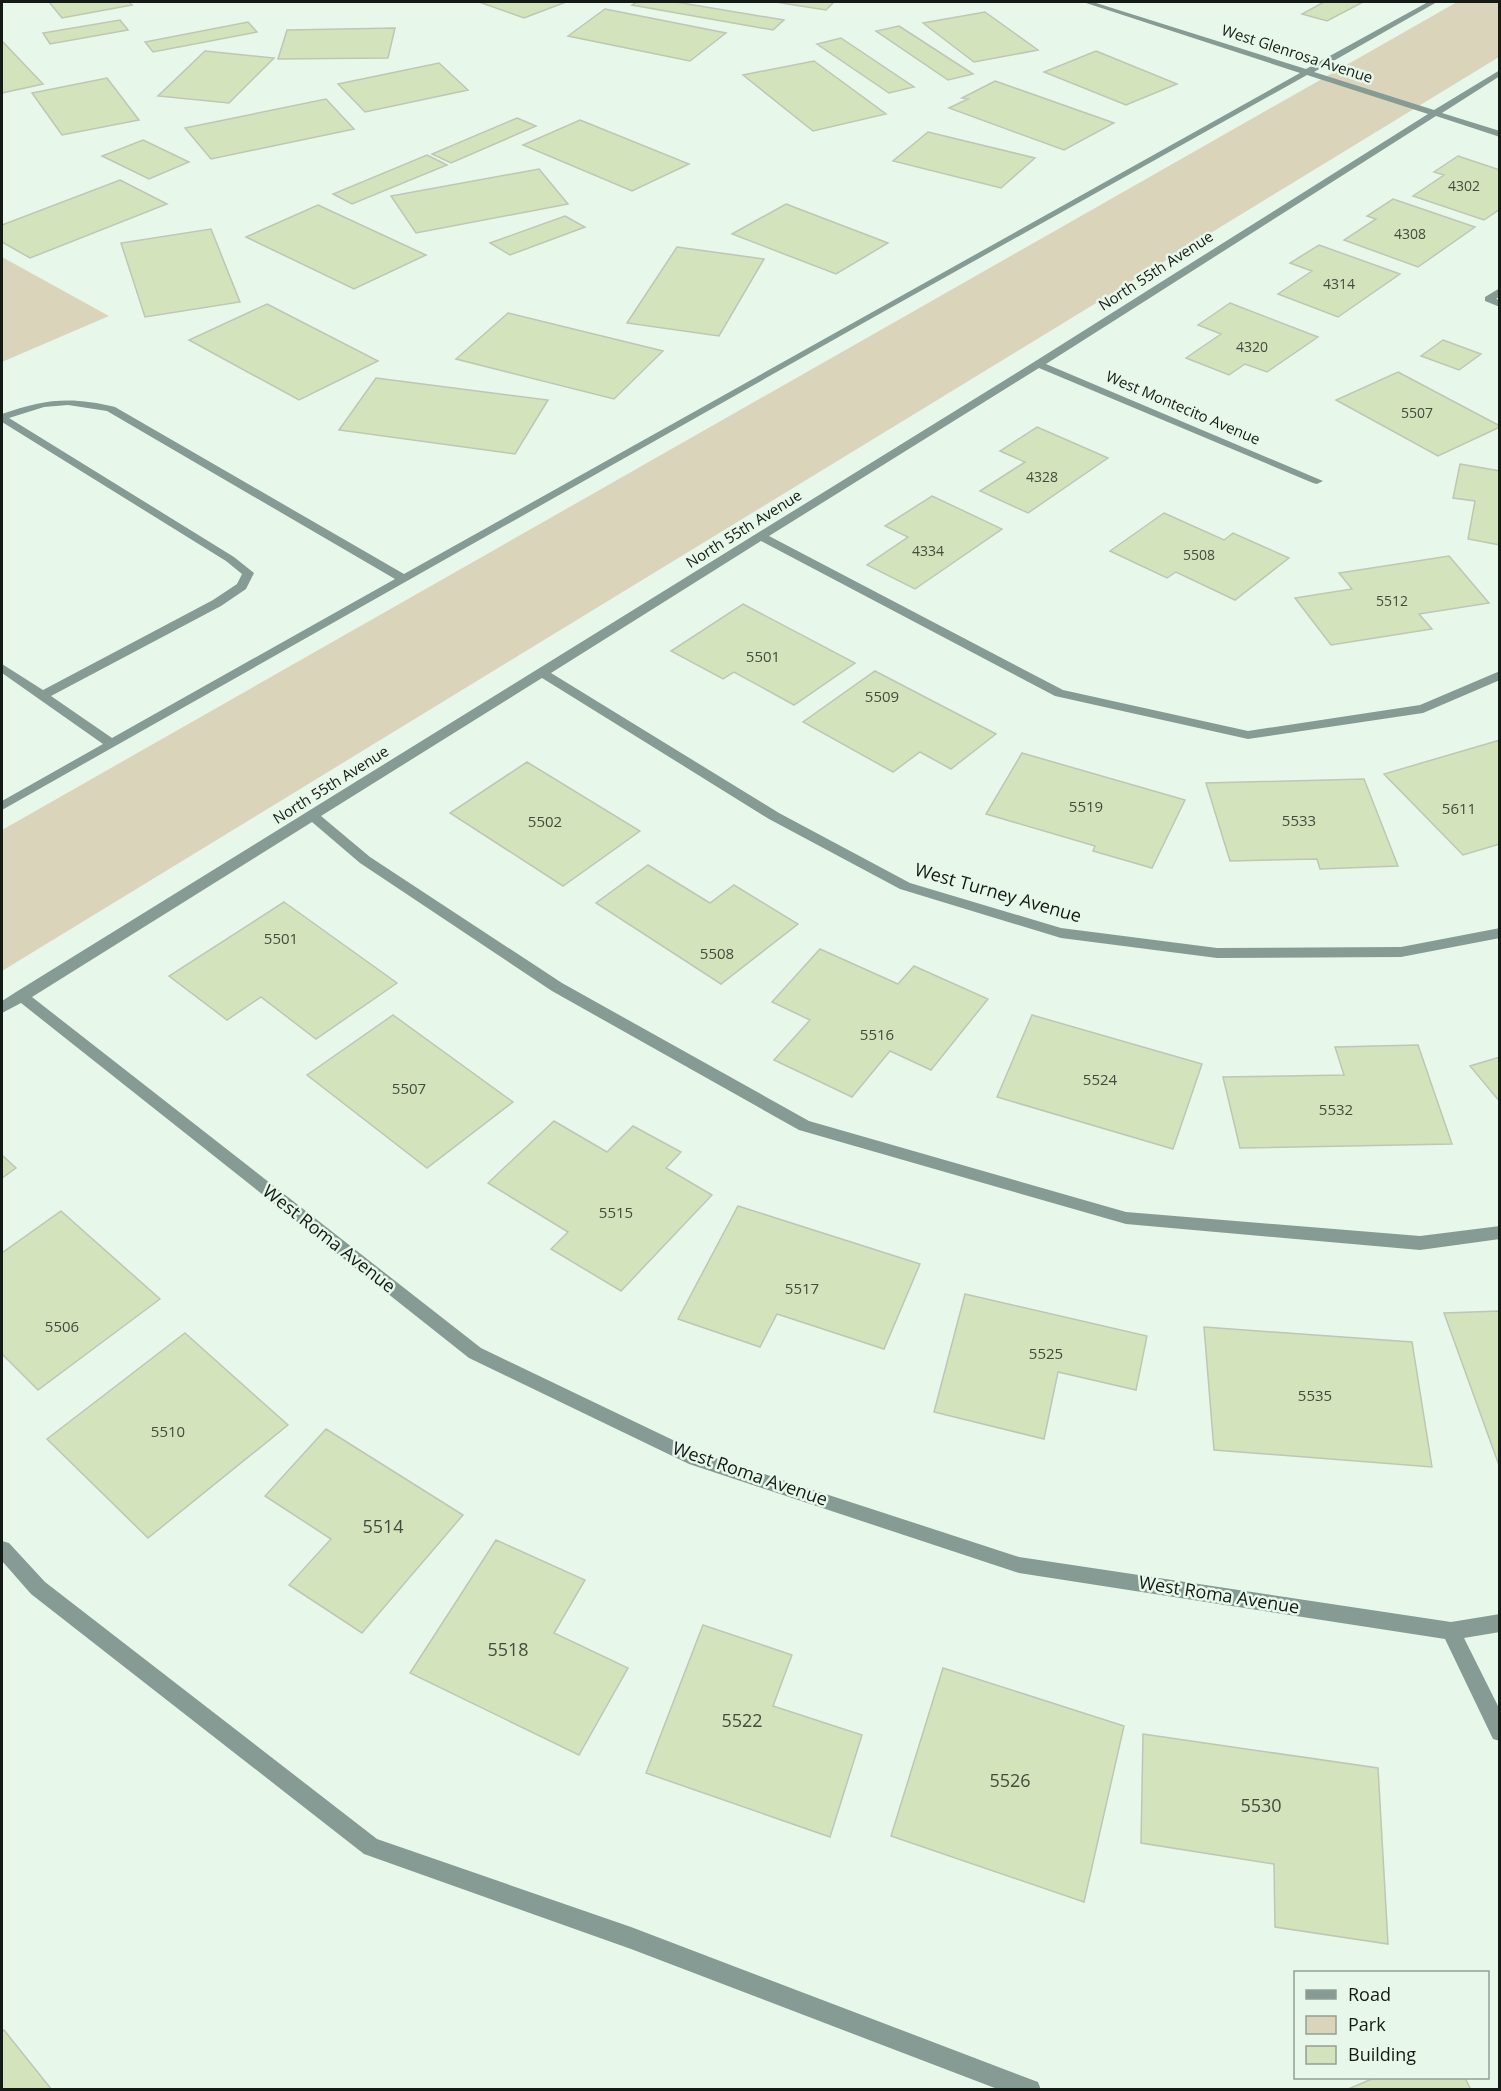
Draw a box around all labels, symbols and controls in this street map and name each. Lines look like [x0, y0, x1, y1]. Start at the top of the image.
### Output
street label: West Glenrosa Avenue [1219, 19, 1375, 87]
house number: 4302 [1448, 176, 1480, 195]
house number: 4308 [1394, 224, 1426, 243]
street label: North 55th Avenue [1094, 226, 1217, 315]
house number: 4314 [1323, 274, 1355, 293]
house number: 4320 [1236, 337, 1268, 356]
street label: West Montecito Avenue [1103, 366, 1264, 449]
house number: 5507 [1401, 403, 1433, 422]
house number: 4328 [1026, 467, 1058, 486]
street label: North 55th Avenue [682, 485, 805, 572]
house number: 4334 [912, 541, 944, 560]
house number: 5508 [1183, 545, 1215, 564]
house number: 5512 [1376, 591, 1408, 610]
house number: 5501 [746, 646, 780, 666]
house number: 5509 [865, 686, 899, 706]
street label: North 55th Avenue [269, 741, 392, 828]
house number: 5519 [1069, 796, 1103, 816]
house number: 5611 [1442, 798, 1476, 818]
house number: 5533 [1282, 810, 1316, 830]
house number: 5502 [528, 811, 562, 831]
street label: West Turney Avenue [912, 857, 1084, 927]
house number: 5501 [264, 928, 298, 948]
house number: 5508 [700, 943, 734, 963]
house number: 5516 [860, 1024, 894, 1044]
house number: 5524 [1083, 1069, 1118, 1089]
house number: 5507 [392, 1078, 426, 1098]
house number: 5532 [1319, 1099, 1353, 1119]
street label: West Roma Avenue [258, 1179, 401, 1298]
house number: 5515 [599, 1202, 633, 1222]
house number: 5517 [785, 1278, 819, 1298]
house number: 5506 [45, 1316, 79, 1336]
house number: 5525 [1029, 1343, 1063, 1363]
house number: 5535 [1298, 1385, 1332, 1405]
house number: 5510 [151, 1421, 185, 1441]
street label: West Roma Avenue [670, 1435, 831, 1511]
house number: 5514 [362, 1514, 404, 1538]
street label: West Roma Avenue [1137, 1569, 1301, 1619]
house number: 5518 [487, 1637, 529, 1661]
house number: 5522 [721, 1708, 763, 1732]
house number: 5526 [989, 1768, 1031, 1792]
house number: 5530 [1240, 1793, 1282, 1817]
legend [1294, 1971, 1489, 2079]
text: Road [1348, 1982, 1391, 2006]
text: Park [1348, 2012, 1386, 2036]
text: Building [1348, 2042, 1416, 2066]

